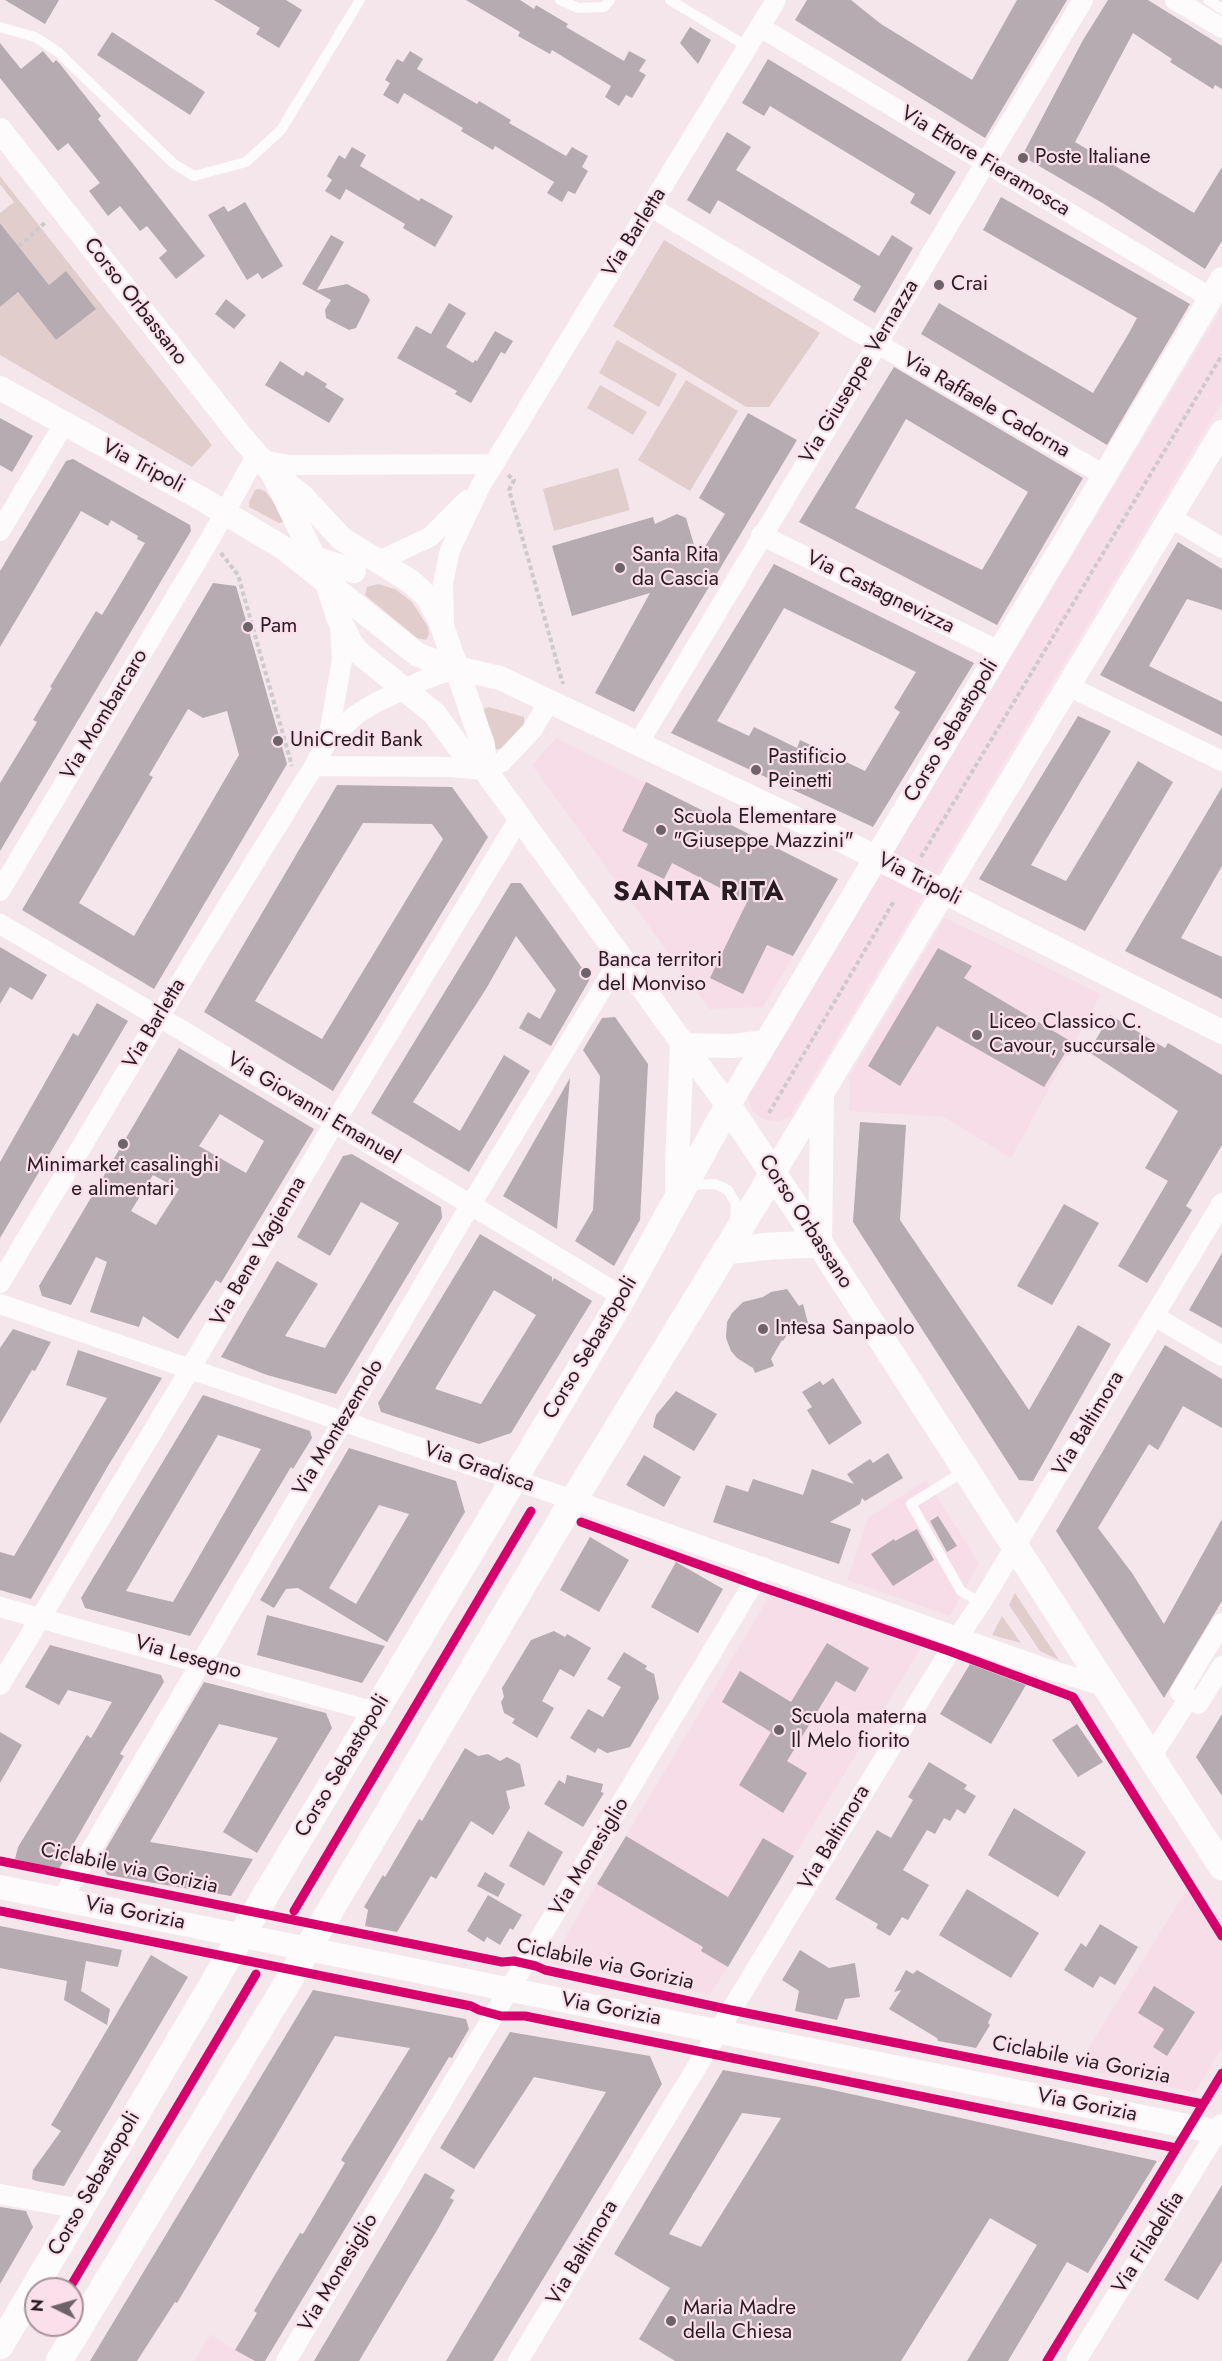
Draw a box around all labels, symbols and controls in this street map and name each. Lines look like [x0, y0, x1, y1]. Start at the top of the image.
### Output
street label: Via Ettore Fieramosca [896, 101, 1074, 223]
place label: Poste Italiane [1035, 145, 1150, 171]
marker: Poste Italiane [1016, 151, 1030, 165]
street label: Via Barletta [598, 184, 672, 282]
street label: Corso Orbassano [77, 233, 193, 371]
place label: Crai [951, 272, 988, 298]
street label: Via Giuseppe Vernazza [795, 275, 925, 469]
marker: Crai [932, 278, 946, 292]
street label: Via Raffaele Cadorna [898, 348, 1074, 464]
street label: Via Tripoli [97, 435, 189, 499]
place label: Santa Rita da Cascia [632, 543, 719, 593]
street label: Via Castagnevizza [802, 546, 958, 640]
marker: Santa Rita da Cascia [613, 561, 627, 575]
place label: Pam [260, 614, 297, 640]
marker: Pam [241, 620, 255, 634]
street label: Via Mombarcaro [56, 645, 154, 785]
street label: Corso Sebastopoli [899, 655, 1005, 807]
place label: UniCredit Bank [290, 728, 423, 754]
marker: UniCredit Bank [271, 734, 285, 748]
place label: Pastificio Peinetti [768, 745, 846, 795]
marker: Pastificio Peinetti [749, 763, 763, 777]
place label: Scuola Elementare "Giuseppe Mazzini" [673, 805, 854, 855]
marker: Scuola Elementare "Giuseppe Mazzini" [654, 823, 668, 837]
street label: Via Tripoli [873, 848, 965, 912]
district label: SANTA RITA [613, 877, 785, 909]
place label: Banca territori del Monviso [598, 948, 722, 998]
marker: Banca territori del Monviso [579, 966, 593, 980]
street label: Via Barletta [118, 974, 192, 1074]
place label: Liceo Classico C. Cavour, succursale [989, 1010, 1156, 1060]
marker: Liceo Classico C. Cavour, succursale [970, 1028, 984, 1042]
street label: Via Giovanni Emanuel [222, 1047, 404, 1171]
marker: Minimarket casalinghi e alimentari [116, 1137, 130, 1151]
street label: Corso Orbassano [752, 1150, 858, 1294]
place label: Minimarket casalinghi e alimentari [27, 1153, 219, 1203]
street label: Via Bene Vagienna [206, 1173, 312, 1331]
street label: Corso Sebastopoli [538, 1272, 644, 1424]
place label: Intesa Sanpaolo [775, 1316, 914, 1342]
marker: Intesa Sanpaolo [756, 1322, 770, 1336]
street label: Via Montezemolo [288, 1355, 390, 1501]
street label: Via Baltimora [1048, 1367, 1130, 1481]
street label: Via Gradisca [420, 1437, 538, 1499]
street label: Via Lesegno [132, 1631, 244, 1685]
street label: Corso Sebastopoli [290, 1690, 396, 1842]
place label: Scuola materna Il Melo fiorito [791, 1705, 927, 1755]
marker: Scuola materna Il Melo fiorito [772, 1723, 786, 1737]
street label: Via Baltimora [794, 1781, 876, 1895]
street label: Via Monesiglio [545, 1793, 635, 1921]
street label: Ciclabile via Gorizia [38, 1838, 220, 1900]
street label: Via Gorizia [83, 1892, 187, 1936]
street label: Ciclabile via Gorizia [514, 1934, 696, 1996]
street label: Via Gorizia [559, 1988, 663, 2032]
street label: Ciclabile via Gorizia [990, 2031, 1172, 2091]
street label: Via Gorizia [1035, 2084, 1139, 2128]
street label: Corso Sebastopoli [43, 2107, 147, 2261]
street label: Via Filadelfia [1108, 2187, 1190, 2299]
street label: Via Baltimora [542, 2196, 624, 2310]
street label: Via Monesiglio [294, 2209, 384, 2337]
north arrow [24, 2277, 84, 2337]
place label: Maria Madre della Chiesa [683, 2296, 796, 2346]
text: N [26, 2298, 50, 2313]
marker: Maria Madre della Chiesa [664, 2314, 678, 2328]

